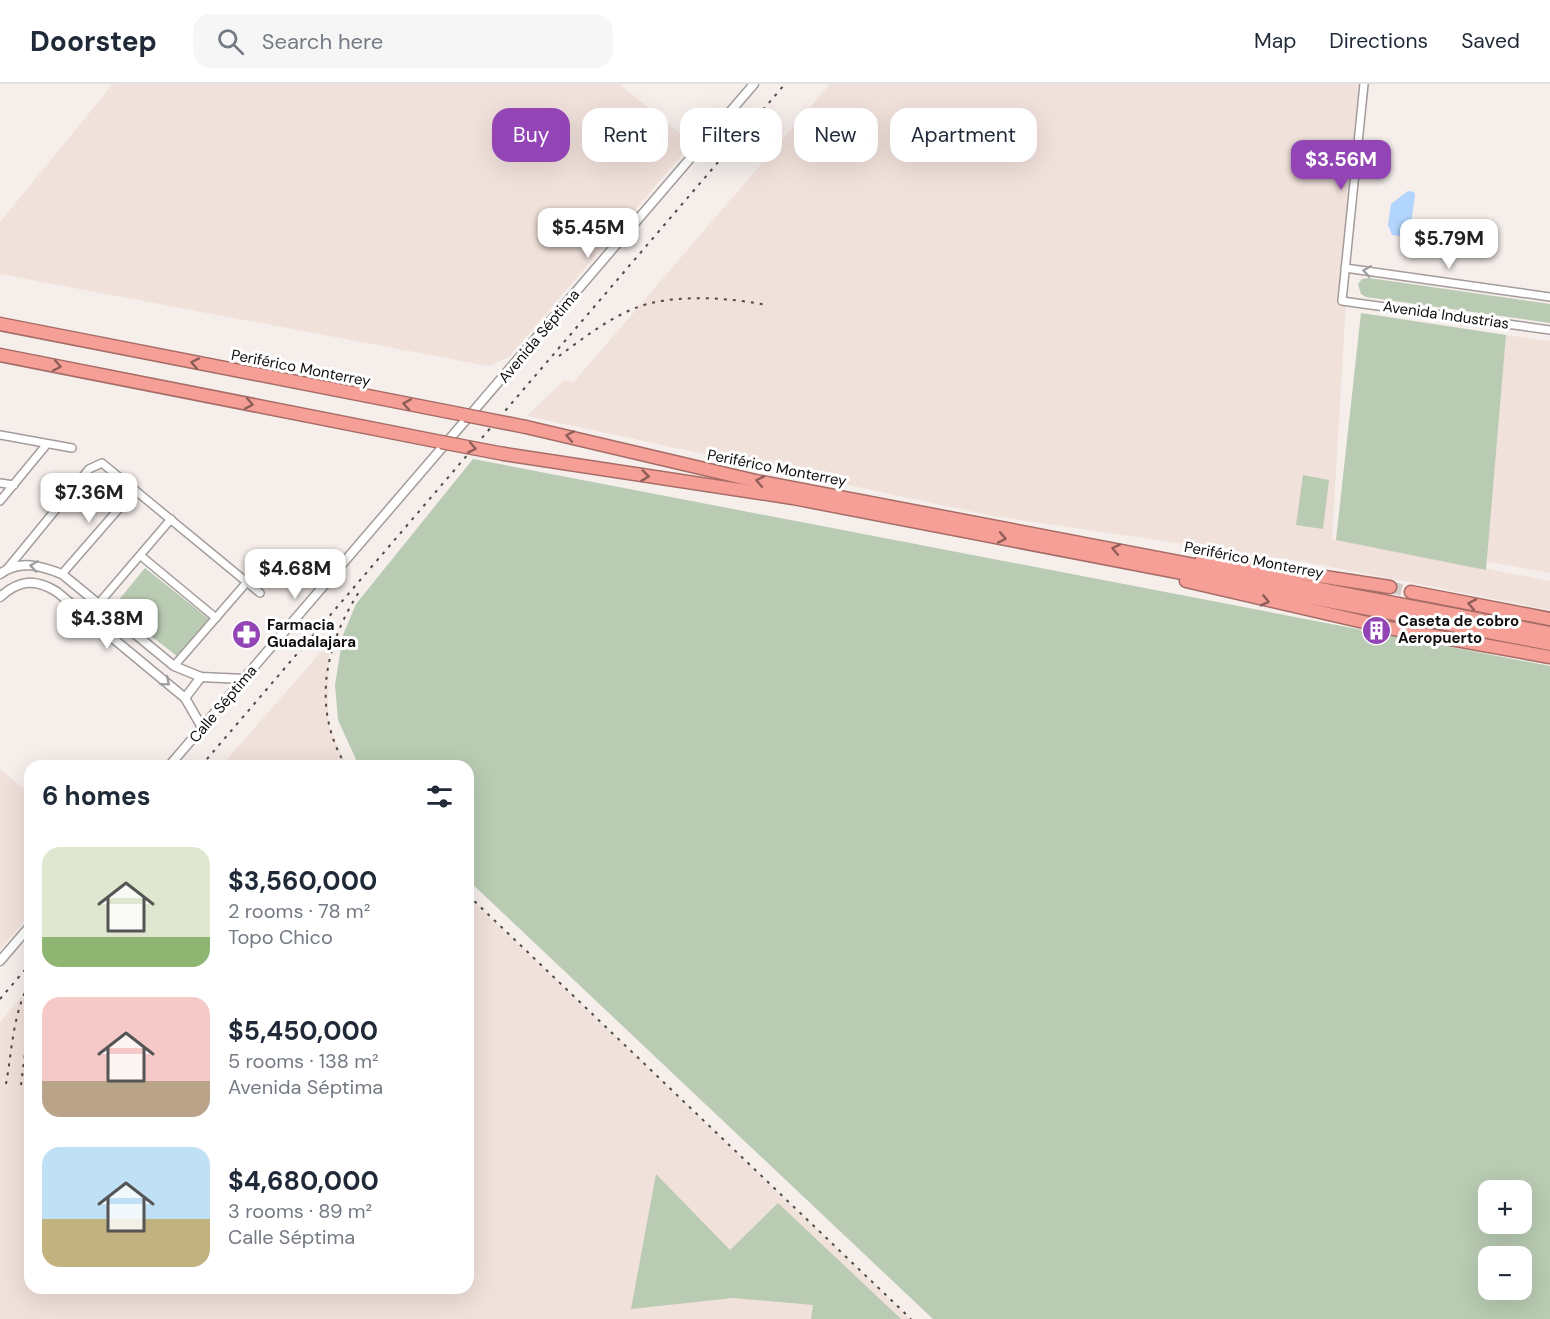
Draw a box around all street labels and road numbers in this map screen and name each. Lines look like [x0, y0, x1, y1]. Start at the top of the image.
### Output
street label: Avenida Séptima [494, 285, 584, 387]
street label: Avenida Industrias [1382, 296, 1510, 334]
street label: Periférico Monterrey [230, 345, 373, 391]
street label: Periférico Monterrey [706, 445, 849, 491]
street label: Periférico Monterrey [1183, 537, 1326, 583]
street label: Calle Séptima [185, 661, 261, 747]

